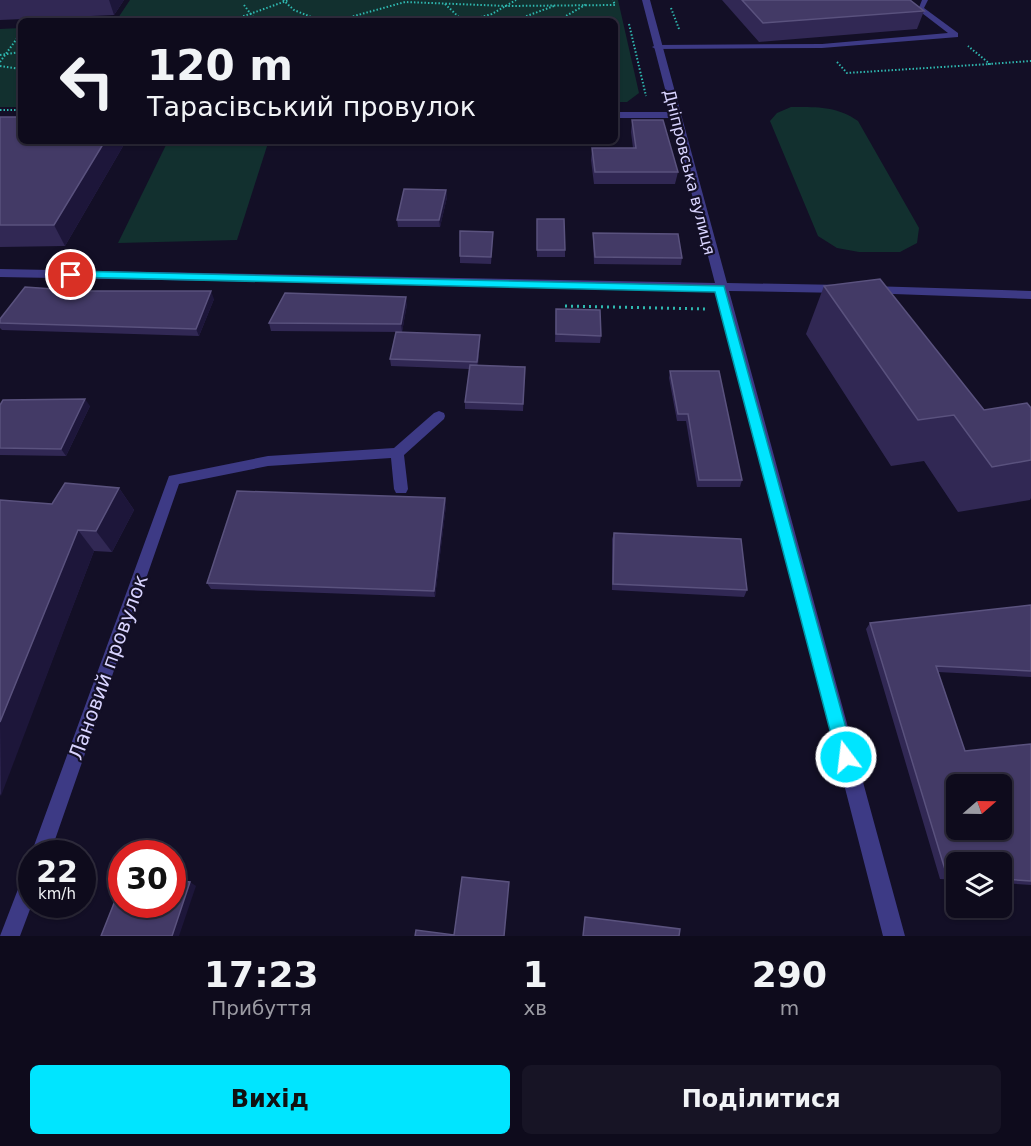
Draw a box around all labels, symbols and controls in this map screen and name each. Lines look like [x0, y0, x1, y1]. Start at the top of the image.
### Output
text: 120 m [147, 41, 293, 90]
icon: left [48, 42, 126, 120]
street label: Дніпровська вулиця [660, 87, 719, 257]
text: Тарасівський провулок [147, 91, 476, 122]
pin [45, 249, 96, 300]
icon: arrive [54, 258, 87, 291]
street label: Лановий провулок [63, 571, 153, 763]
position arrow [814, 725, 878, 789]
north arrow [946, 774, 1012, 840]
map controls [946, 774, 1012, 918]
speed limit sign: 30 [108, 840, 186, 918]
button: layers [946, 852, 1012, 918]
text: 22 [36, 854, 78, 889]
text: km/h [38, 885, 76, 903]
text: 17:23 [204, 954, 319, 995]
text: 1 [523, 954, 548, 995]
text: 290 [752, 954, 827, 995]
text: Прибуття [211, 996, 311, 1020]
text: хв [523, 996, 547, 1020]
text: m [780, 996, 799, 1020]
button: Вихід [30, 1065, 510, 1134]
button: Поділитися [522, 1065, 1001, 1134]

